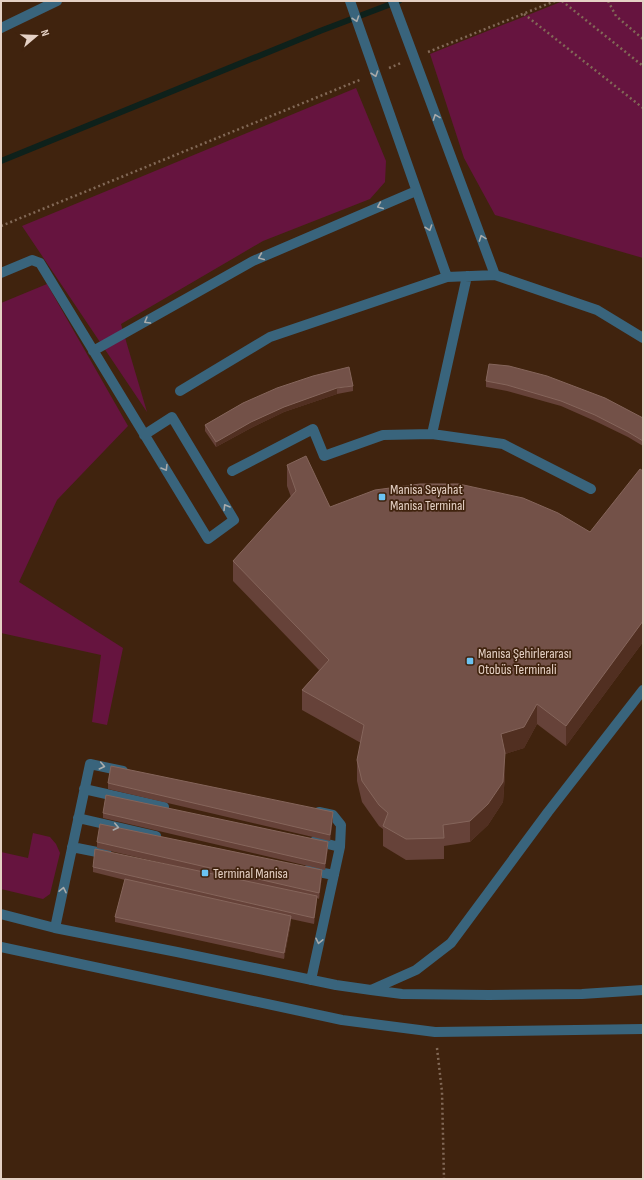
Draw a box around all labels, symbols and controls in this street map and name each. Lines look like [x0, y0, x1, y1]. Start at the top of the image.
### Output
north arrow [16, 16, 56, 56]
one-way arrow [352, 16, 360, 23]
text: N [38, 28, 52, 38]
one-way arrow [371, 71, 379, 78]
one-way arrow [433, 113, 441, 120]
one-way arrow [377, 202, 384, 210]
one-way arrow [425, 224, 433, 231]
one-way arrow [478, 235, 486, 242]
one-way arrow [257, 253, 264, 261]
one-way arrow [144, 316, 151, 323]
one-way arrow [160, 464, 167, 471]
place label: Manisa Seyahat Manisa Terminal [390, 481, 465, 514]
marker: Manisa Seyahat Manisa Terminal [377, 492, 387, 502]
one-way arrow [224, 504, 231, 511]
place label: Manisa Şehirlerarası Otobüs Terminali [478, 645, 571, 678]
marker: Manisa Şehirlerarası Otobüs Terminali [465, 656, 475, 666]
one-way arrow [99, 762, 105, 770]
one-way arrow [113, 822, 119, 830]
place label: Terminal Manisa [213, 865, 288, 882]
marker: Terminal Manisa [200, 868, 210, 878]
one-way arrow [59, 887, 67, 893]
one-way arrow [316, 937, 324, 944]

